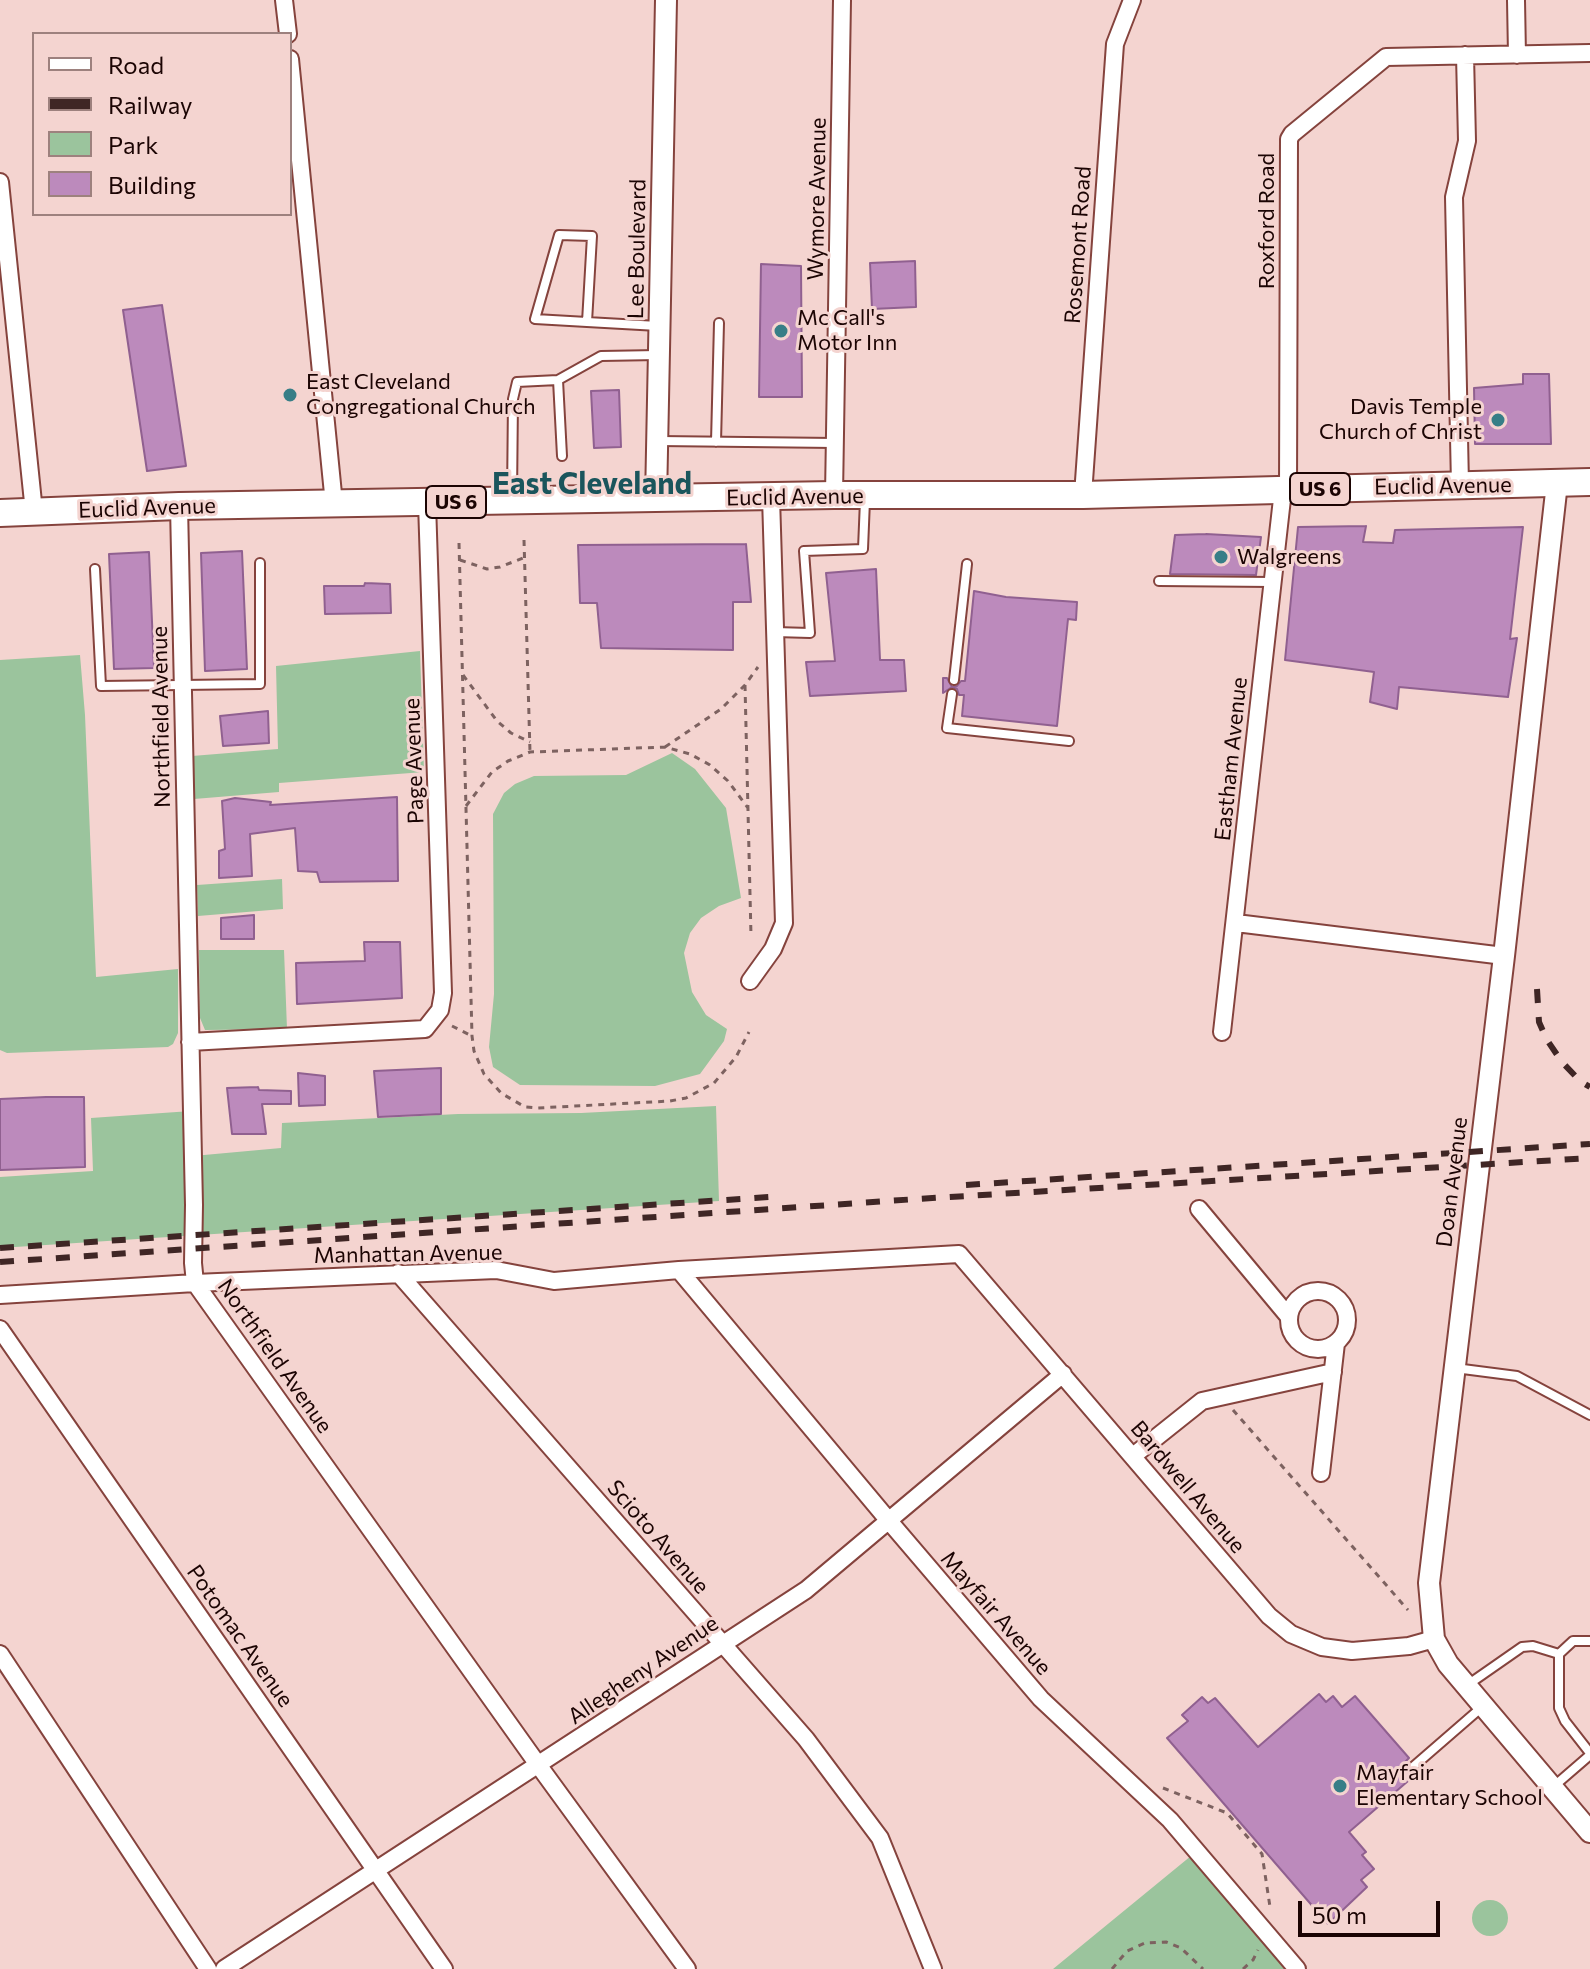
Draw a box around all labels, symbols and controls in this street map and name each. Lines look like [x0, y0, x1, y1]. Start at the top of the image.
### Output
legend [32, 32, 292, 216]
text: Road [108, 50, 164, 79]
text: Railway [108, 90, 193, 119]
street label: Wymore Avenue [802, 117, 832, 281]
text: Park [108, 130, 158, 159]
street label: Roxford Road [1254, 153, 1280, 289]
street label: Rosemont Road [1059, 165, 1097, 325]
text: Building [108, 170, 196, 199]
street label: Lee Boulevard [623, 179, 651, 319]
place label: Mc Call's Motor Inn [797, 305, 897, 356]
marker: Mc Call's Motor Inn [772, 322, 790, 340]
place label: East Cleveland Congregational Church [306, 369, 536, 420]
marker: East Cleveland Congregational Church [281, 386, 299, 404]
place label: Davis Temple Church of Christ [1319, 394, 1482, 446]
marker: Davis Temple Church of Christ [1489, 411, 1507, 429]
district label: East Cleveland [492, 466, 692, 502]
street label: Euclid Avenue [1374, 472, 1512, 500]
road number: US 6 [1290, 473, 1350, 505]
street label: Euclid Avenue [726, 483, 864, 511]
road number: US 6 [426, 486, 486, 518]
street label: Euclid Avenue [78, 492, 216, 524]
place label: Walgreens [1237, 544, 1342, 570]
marker: Walgreens [1212, 548, 1230, 566]
street label: Northfield Avenue [146, 626, 176, 808]
street label: Eastham Avenue [1209, 676, 1253, 842]
street label: Page Avenue [399, 697, 429, 825]
street label: Doan Avenue [1431, 1115, 1473, 1249]
street label: Manhattan Avenue [313, 1239, 503, 1269]
street label: Northfield Avenue [212, 1274, 338, 1438]
street label: Bardwell Avenue [1125, 1416, 1251, 1558]
street label: Scioto Avenue [601, 1475, 715, 1599]
street label: Mayfair Avenue [935, 1546, 1057, 1680]
street label: Potomac Avenue [181, 1560, 299, 1712]
street label: Allegheny Avenue [563, 1610, 723, 1730]
place label: Mayfair Elementary School [1356, 1760, 1543, 1812]
marker: Mayfair Elementary School [1331, 1777, 1349, 1795]
scale bar [1302, 1885, 1444, 1935]
text: 50 m [1312, 1900, 1367, 1929]

